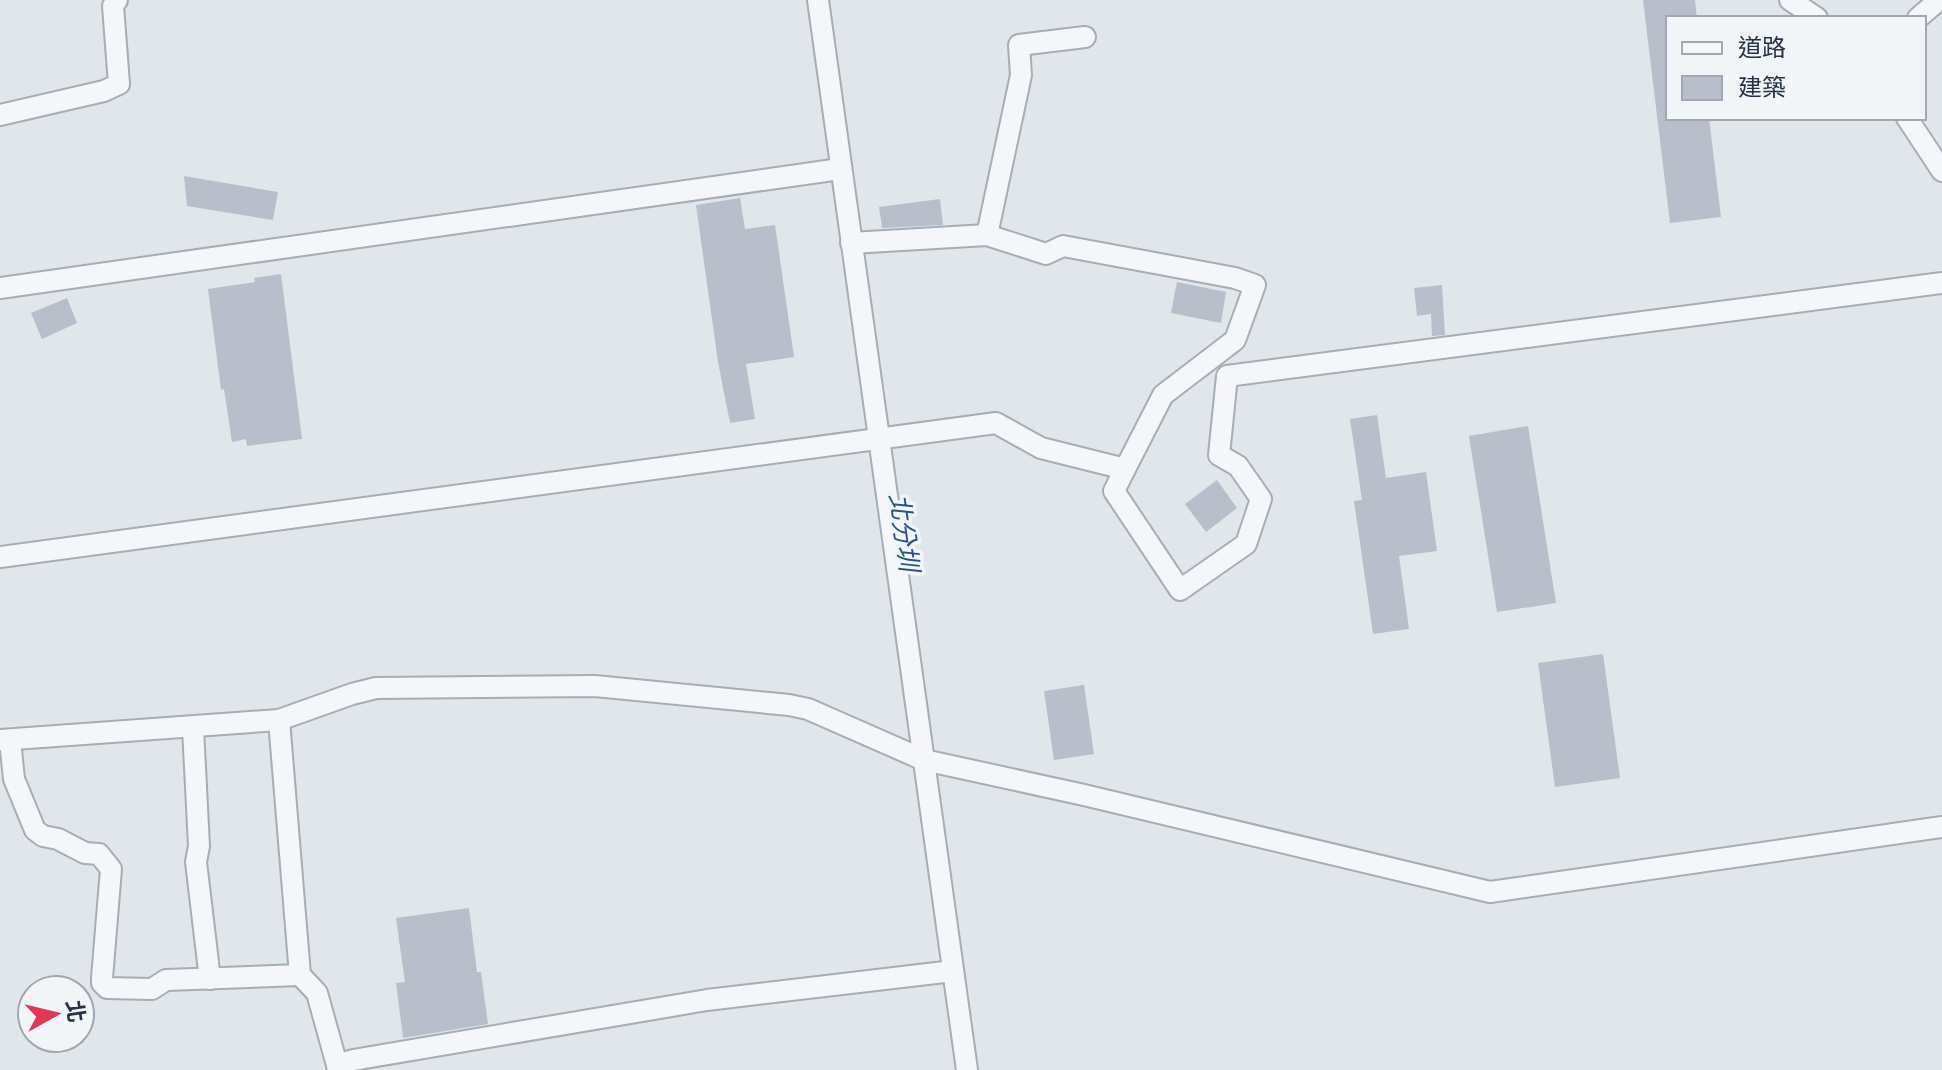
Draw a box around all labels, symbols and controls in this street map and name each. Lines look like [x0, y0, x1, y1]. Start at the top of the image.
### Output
legend [1666, 16, 1926, 120]
text: 道路 [1738, 33, 1786, 62]
text: 建築 [1738, 73, 1786, 102]
water label: 北分圳 [884, 491, 925, 577]
north arrow [16, 974, 96, 1054]
text: 北 [61, 999, 90, 1024]

